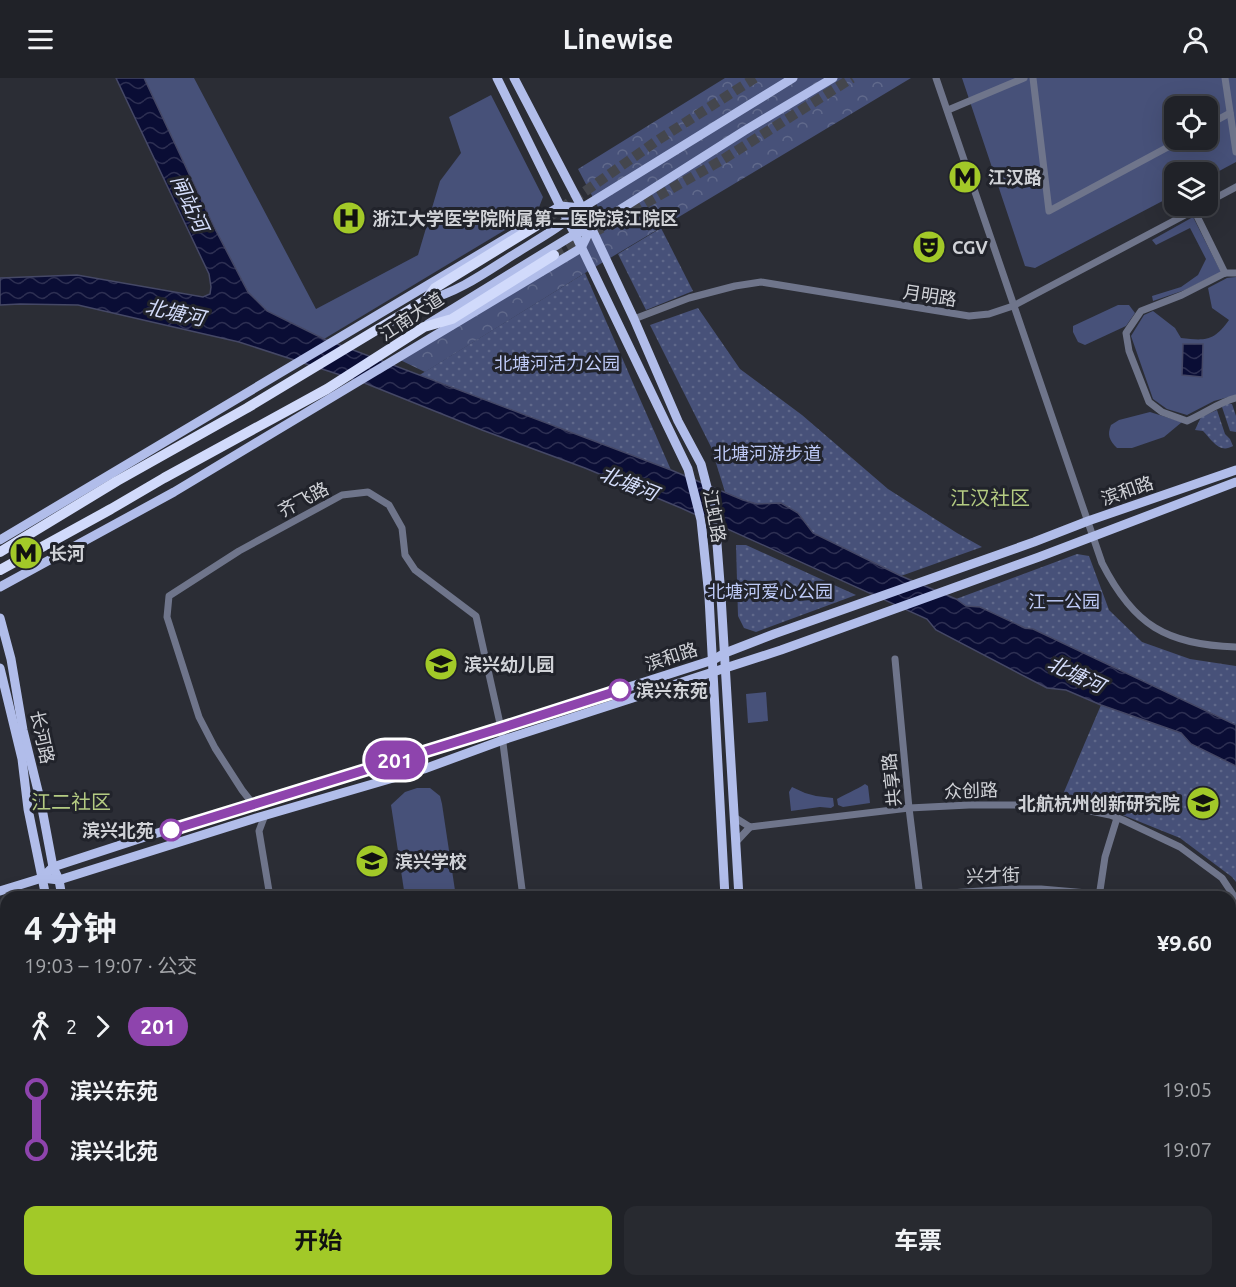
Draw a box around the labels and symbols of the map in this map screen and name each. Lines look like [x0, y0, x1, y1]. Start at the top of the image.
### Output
metro station icon: 江汉路 [947, 159, 983, 195]
place label: 江汉路 [988, 167, 1042, 187]
water label: 闸站河 [167, 171, 215, 239]
hospital icon: 浙江大学医学院附属第二医院滨江院区 [331, 200, 367, 236]
place label: 浙江大学医学院附属第二医院滨江院区 [372, 208, 678, 228]
theatre icon: CGV [911, 229, 947, 265]
place label: CGV [952, 237, 988, 257]
street label: 月明路 [902, 281, 958, 309]
street label: 江南大道 [375, 288, 447, 344]
water label: 北塘河 [143, 295, 211, 330]
park label: 北塘河活力公园 [494, 353, 620, 373]
park label: 北塘河游步道 [713, 443, 821, 463]
water label: 北塘河 [597, 461, 665, 506]
street label: 滨和路 [1098, 472, 1156, 508]
street label: 齐飞路 [274, 477, 332, 521]
district label: 江汉社区 [950, 486, 1030, 509]
street label: 江虹路 [700, 488, 730, 544]
metro station icon: 长河 [8, 535, 44, 571]
place label: 长河 [49, 543, 85, 563]
park label: 北塘河爱心公园 [707, 581, 833, 601]
park label: 江一公园 [1028, 591, 1100, 611]
street label: 滨和路 [642, 638, 700, 674]
school or university icon: 滨兴幼儿园 [423, 646, 459, 682]
water label: 北塘河 [1044, 651, 1112, 699]
place label: 滨兴幼儿园 [464, 654, 554, 674]
marker: 滨兴东苑 [609, 679, 631, 701]
place label: 滨兴东苑 [636, 680, 708, 700]
street label: 长河路 [28, 709, 58, 765]
line badge: 201 [360, 740, 430, 780]
street label: 共享路 [878, 752, 904, 808]
street label: 众创路 [944, 779, 998, 801]
school or university icon: 北航杭州创新研究院 [1185, 785, 1221, 821]
district label: 江二社区 [31, 790, 111, 813]
place label: 北航杭州创新研究院 [1018, 793, 1180, 813]
marker: 滨兴北苑 [160, 819, 182, 841]
place label: 滨兴北苑 [82, 820, 154, 840]
school or university icon: 滨兴学校 [354, 843, 390, 879]
place label: 滨兴学校 [395, 851, 467, 871]
street label: 兴才街 [966, 864, 1020, 886]

